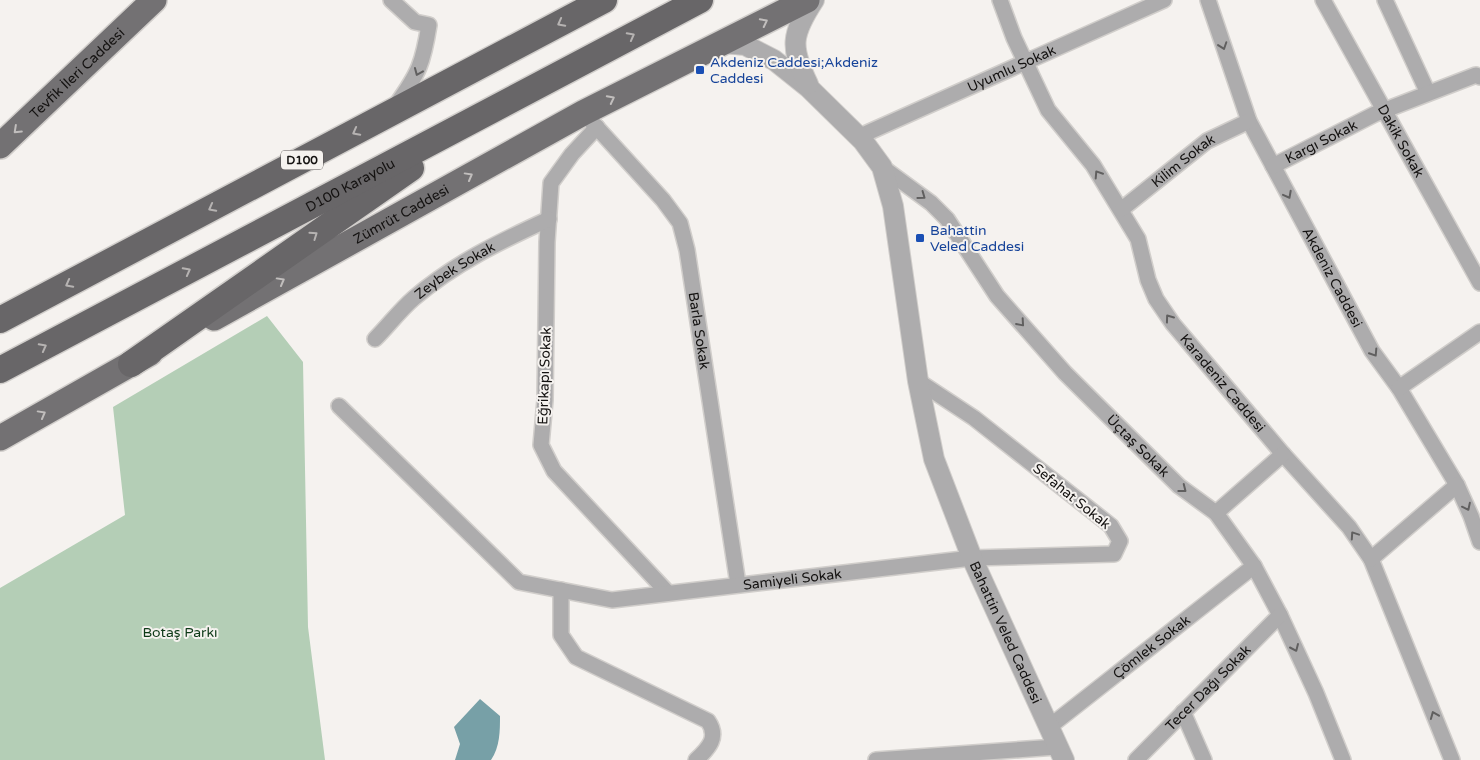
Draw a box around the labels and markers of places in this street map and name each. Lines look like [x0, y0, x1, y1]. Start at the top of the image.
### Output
place label: Akdeniz Caddesi;Akdeni̇z Caddesi̇ [710, 54, 878, 87]
marker: Akdeniz Caddesi;Akdeni̇z Caddesi̇ [694, 64, 706, 76]
place label: Bahattin Veled Caddesi [930, 222, 1024, 255]
marker: Bahattin Veled Caddesi [914, 232, 926, 244]

